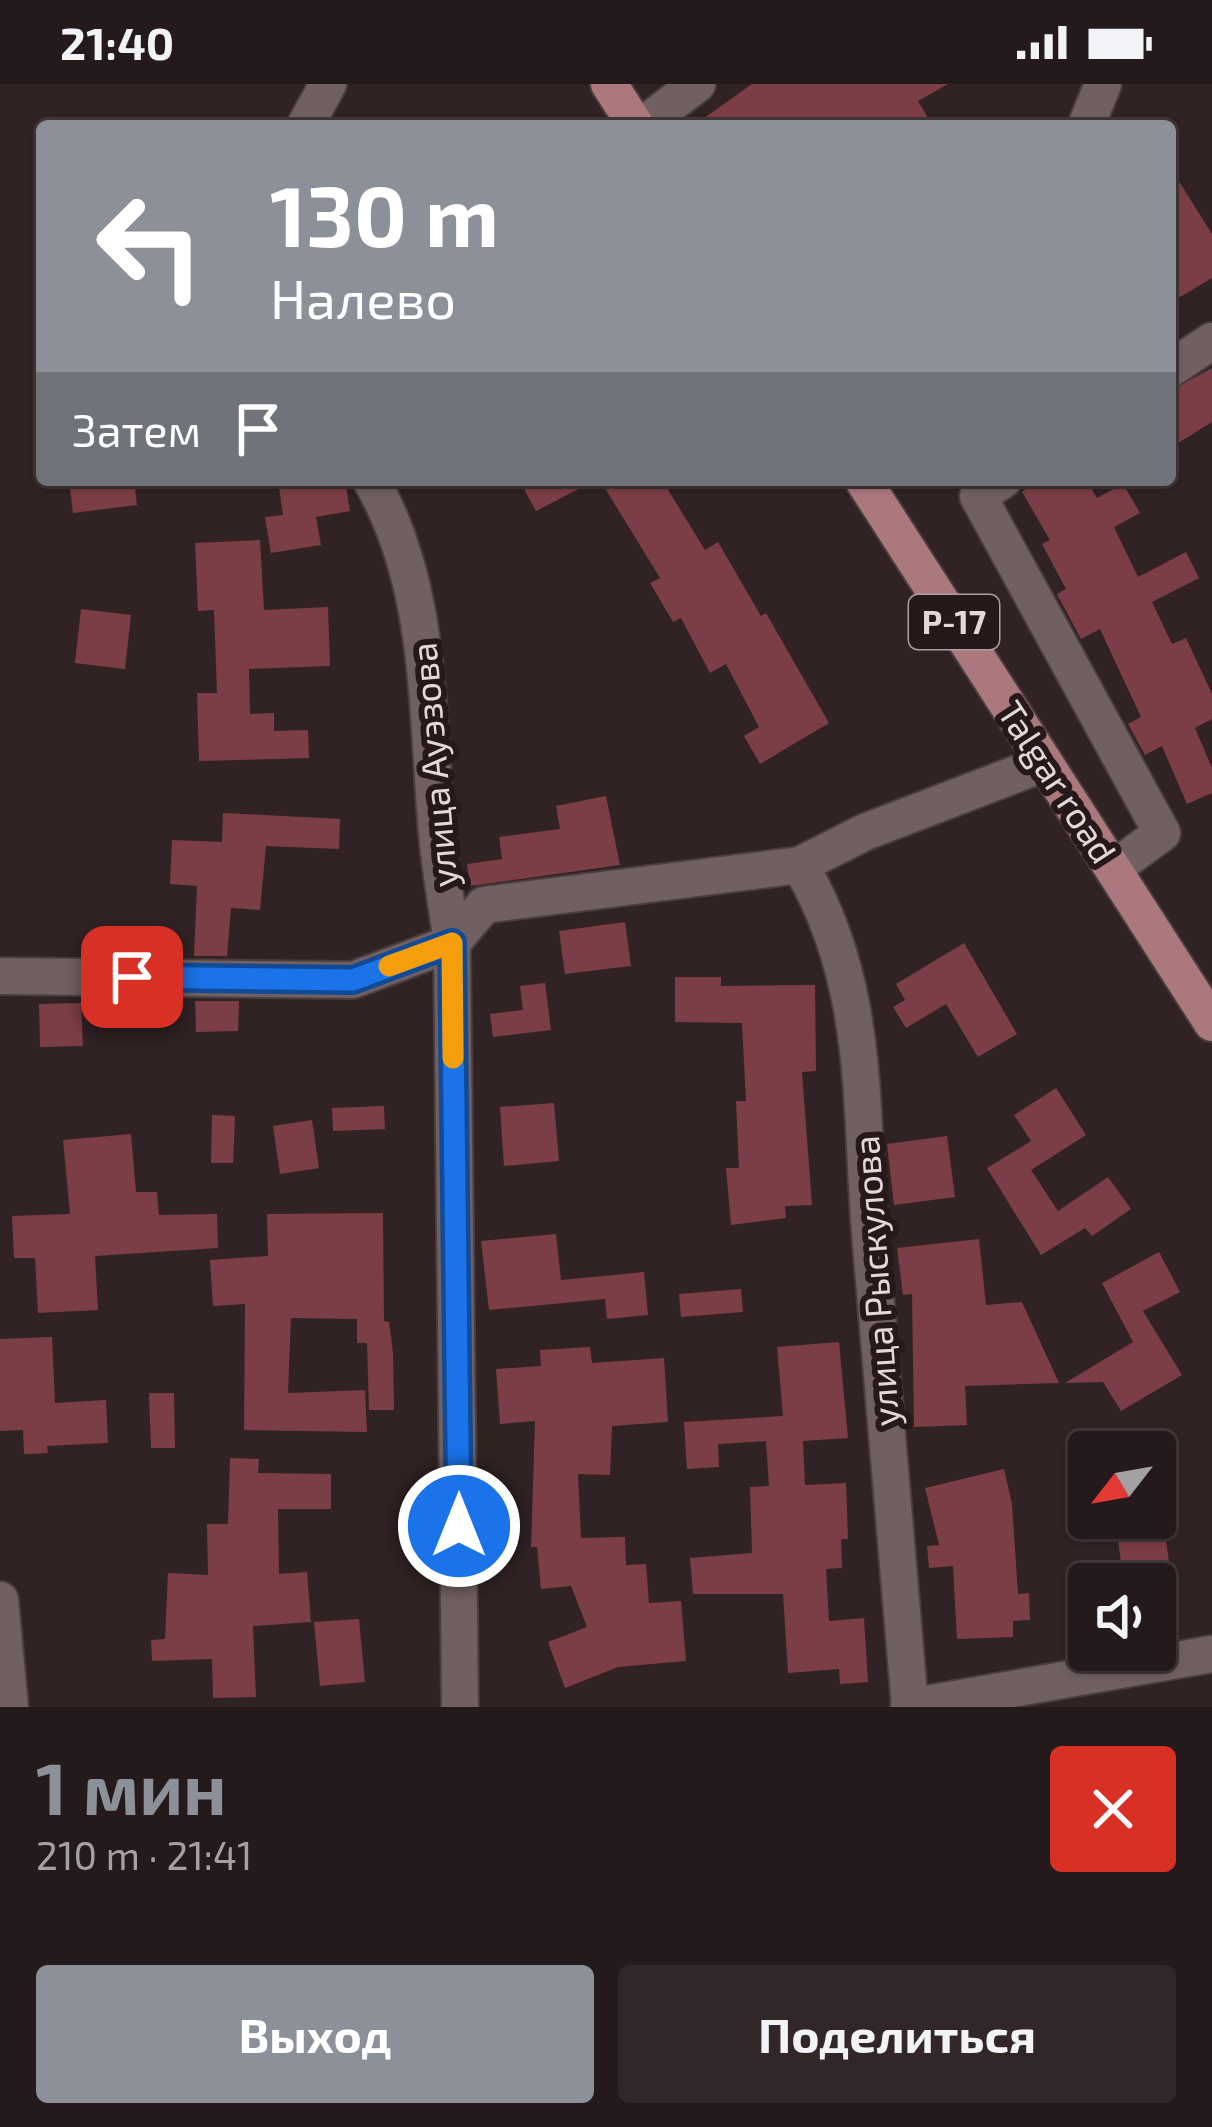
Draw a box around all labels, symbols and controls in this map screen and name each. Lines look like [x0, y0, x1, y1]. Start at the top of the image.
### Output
text: 21:40 [60, 15, 174, 69]
text: 130 m [270, 163, 499, 264]
icon: left [72, 168, 228, 324]
text: Налево [270, 265, 456, 330]
icon: arrive [225, 396, 291, 462]
text: Затем [72, 402, 201, 456]
road number: P-17 [909, 595, 999, 649]
street label: улица Ауэзова [400, 641, 466, 889]
street label: Talgar road [990, 692, 1126, 870]
pin [81, 926, 183, 1028]
icon: arrive [99, 944, 165, 1010]
street label: улица Рыскулова [843, 1134, 907, 1428]
north arrow [1068, 1431, 1176, 1539]
map controls [1068, 1431, 1176, 1671]
position arrow [396, 1463, 522, 1589]
button: sound [1068, 1563, 1176, 1671]
text: 1 мин [36, 1743, 227, 1829]
button: close [1050, 1746, 1176, 1872]
text: 210 m · 21:41 [36, 1831, 253, 1878]
button: Выход [36, 1965, 594, 2103]
button: Поделиться [618, 1965, 1176, 2103]

